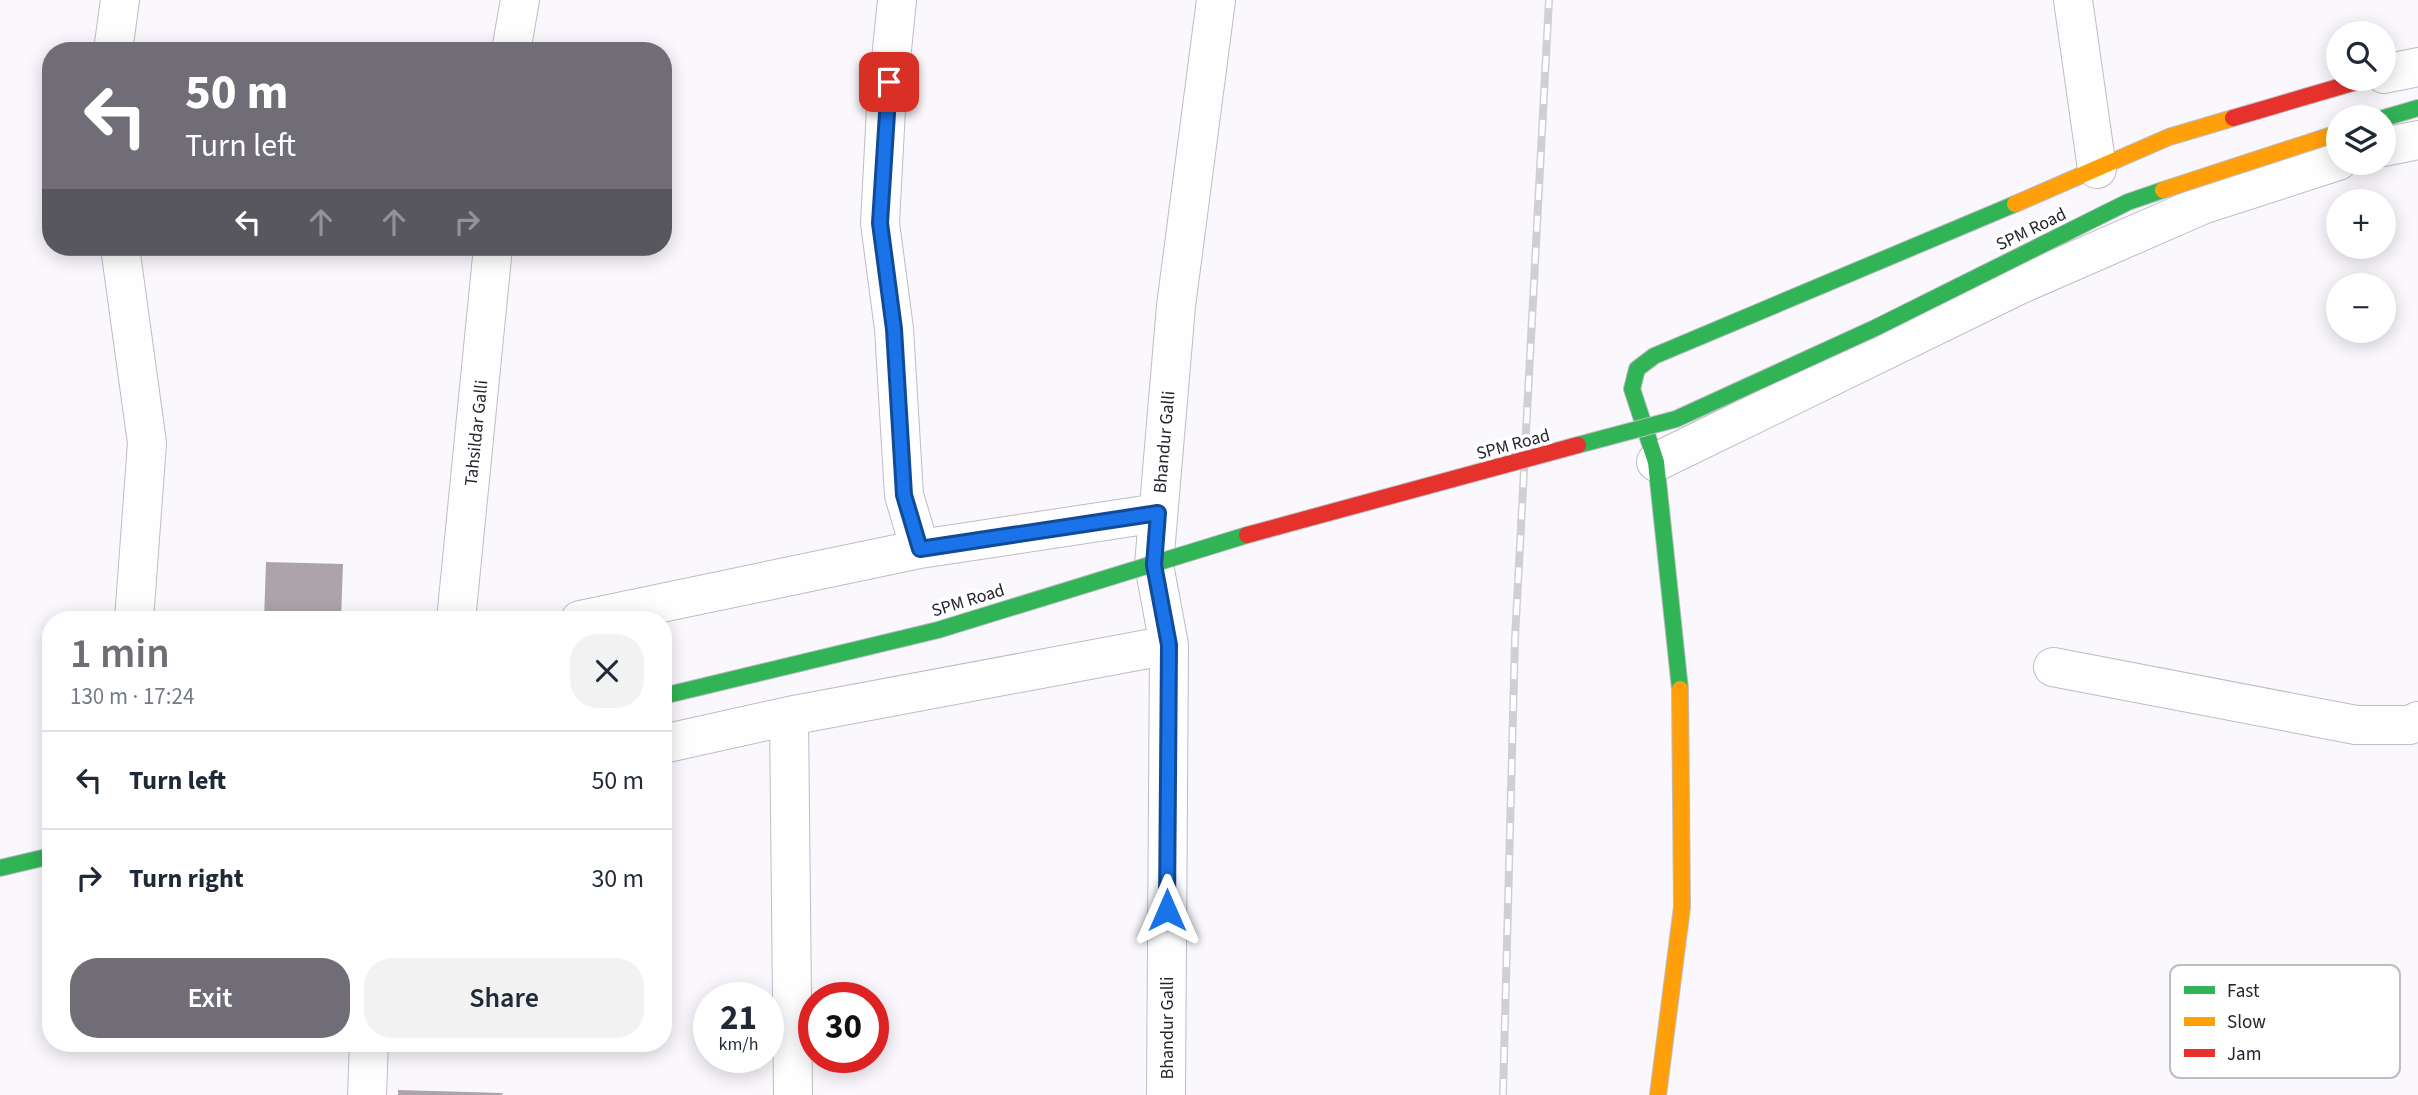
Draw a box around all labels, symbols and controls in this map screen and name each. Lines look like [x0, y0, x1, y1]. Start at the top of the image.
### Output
map controls [2326, 21, 2396, 343]
button: search [2326, 21, 2396, 91]
pin [859, 52, 919, 112]
text: 50 m [185, 58, 289, 128]
icon: arrive [870, 63, 908, 101]
icon: left [70, 70, 161, 161]
button: layers [2326, 105, 2396, 175]
text: Turn left [185, 123, 296, 169]
button: + [2326, 189, 2396, 259]
street label: SPM Road [1992, 202, 2070, 257]
icon: left [229, 203, 267, 241]
icon: ahead [302, 203, 340, 241]
icon: ahead [375, 203, 413, 241]
icon: right [448, 203, 486, 241]
button: − [2326, 273, 2396, 343]
street label: Tahsildar Galli [459, 379, 494, 487]
street label: Bhandur Galli [1148, 390, 1181, 494]
street label: SPM Road [1474, 423, 1553, 466]
street label: SPM Road [929, 578, 1008, 623]
text: 1 min [70, 624, 170, 684]
button: close [570, 634, 644, 708]
text: 130 m · 17:24 [70, 680, 194, 713]
icon: left [70, 761, 108, 799]
text: Turn left [129, 762, 226, 799]
text: 50 m [591, 762, 644, 799]
icon: right [70, 859, 108, 897]
text: Turn right [129, 860, 244, 897]
text: 30 m [591, 860, 644, 897]
position arrow [1130, 873, 1204, 947]
button: Exit [70, 958, 350, 1038]
button: Share [364, 958, 644, 1038]
legend [2170, 965, 2400, 1078]
street label: Bhandur Galli [1155, 977, 1180, 1079]
text: Fast [2227, 978, 2260, 1005]
speed limit sign: 30 [798, 982, 889, 1073]
text: 21 [720, 993, 757, 1043]
text: Slow [2227, 1009, 2266, 1036]
text: km/h [719, 1032, 758, 1057]
text: Jam [2227, 1041, 2261, 1068]

